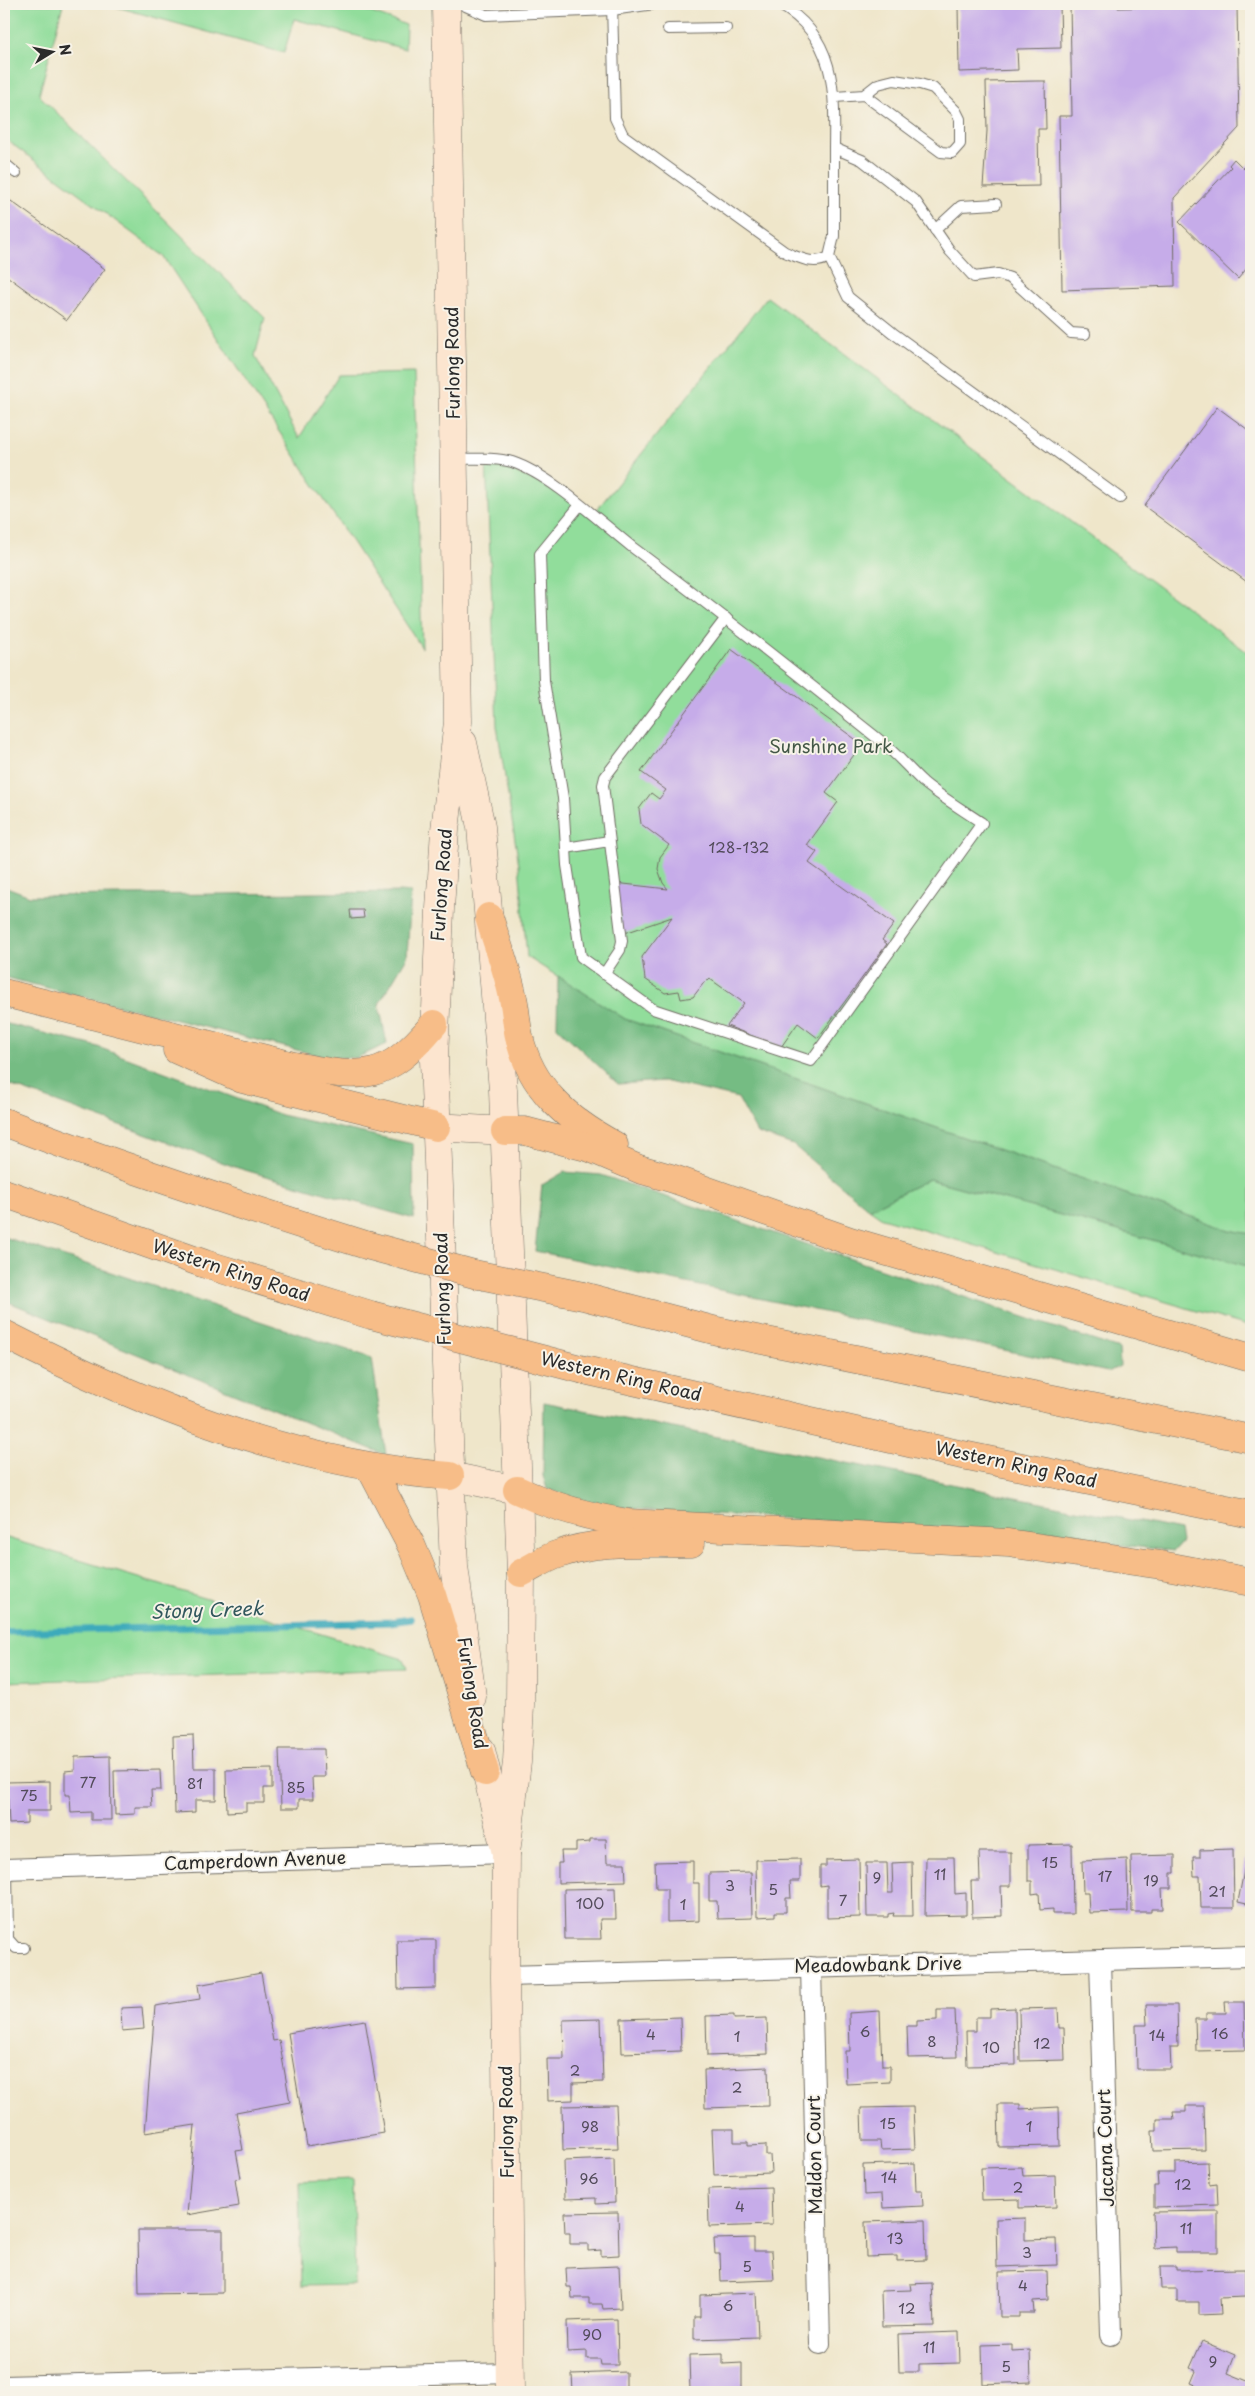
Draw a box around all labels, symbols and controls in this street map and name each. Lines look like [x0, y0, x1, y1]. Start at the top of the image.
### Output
north arrow [28, 28, 78, 78]
text: N [54, 42, 77, 57]
street label: Furlong Road [437, 306, 466, 420]
park label: Sunshine Park [769, 732, 893, 759]
street label: Furlong Road [423, 827, 458, 942]
house number: 128-132 [709, 835, 769, 858]
street label: Western Ring Road [149, 1231, 314, 1308]
street label: Furlong Road [426, 1232, 457, 1346]
street label: Western Ring Road [538, 1344, 704, 1407]
street label: Western Ring Road [933, 1433, 1100, 1494]
water label: Stony Creek [150, 1593, 265, 1625]
street label: Furlong Road [451, 1635, 496, 1751]
house number: 77 [80, 1770, 96, 1793]
house number: 81 [187, 1771, 203, 1794]
house number: 85 [287, 1775, 305, 1798]
house number: 75 [20, 1783, 38, 1806]
street label: Camperdown Avenue [163, 1843, 347, 1876]
house number: 15 [1042, 1850, 1058, 1873]
house number: 11 [934, 1862, 946, 1885]
house number: 17 [1098, 1864, 1112, 1887]
house number: 9 [873, 1865, 881, 1888]
house number: 19 [1143, 1868, 1159, 1891]
house number: 3 [725, 1873, 735, 1896]
house number: 5 [768, 1877, 778, 1900]
house number: 21 [1208, 1879, 1226, 1902]
house number: 7 [839, 1888, 848, 1911]
house number: 100 [576, 1891, 604, 1914]
house number: 1 [680, 1892, 686, 1915]
street label: Meadowbank Drive [794, 1949, 962, 1978]
house number: 6 [860, 2019, 870, 2042]
house number: 16 [1211, 2021, 1229, 2044]
house number: 4 [646, 2022, 656, 2045]
house number: 14 [1149, 2023, 1165, 2046]
house number: 1 [734, 2024, 740, 2047]
house number: 8 [927, 2029, 937, 2052]
house number: 12 [1033, 2031, 1051, 2054]
house number: 10 [982, 2035, 1000, 2058]
house number: 2 [570, 2058, 580, 2081]
street label: Furlong Road [491, 2065, 520, 2179]
house number: 2 [732, 2075, 742, 2098]
street label: Jacana Court [1089, 2089, 1120, 2208]
street label: Maldon Court [799, 2095, 828, 2215]
house number: 15 [880, 2111, 896, 2134]
house number: 98 [581, 2114, 599, 2137]
house number: 1 [1026, 2114, 1032, 2137]
house number: 14 [881, 2165, 897, 2188]
house number: 96 [580, 2166, 599, 2189]
house number: 12 [1174, 2172, 1192, 2195]
house number: 2 [1013, 2175, 1023, 2198]
house number: 4 [735, 2194, 745, 2217]
house number: 11 [1180, 2216, 1192, 2239]
house number: 13 [887, 2226, 903, 2249]
house number: 3 [1022, 2240, 1032, 2263]
house number: 5 [742, 2254, 752, 2277]
house number: 4 [1018, 2273, 1028, 2296]
house number: 6 [723, 2293, 733, 2316]
house number: 12 [898, 2296, 916, 2319]
house number: 90 [582, 2322, 602, 2345]
house number: 11 [923, 2335, 935, 2358]
house number: 9 [1209, 2349, 1217, 2372]
house number: 5 [1001, 2354, 1011, 2377]

